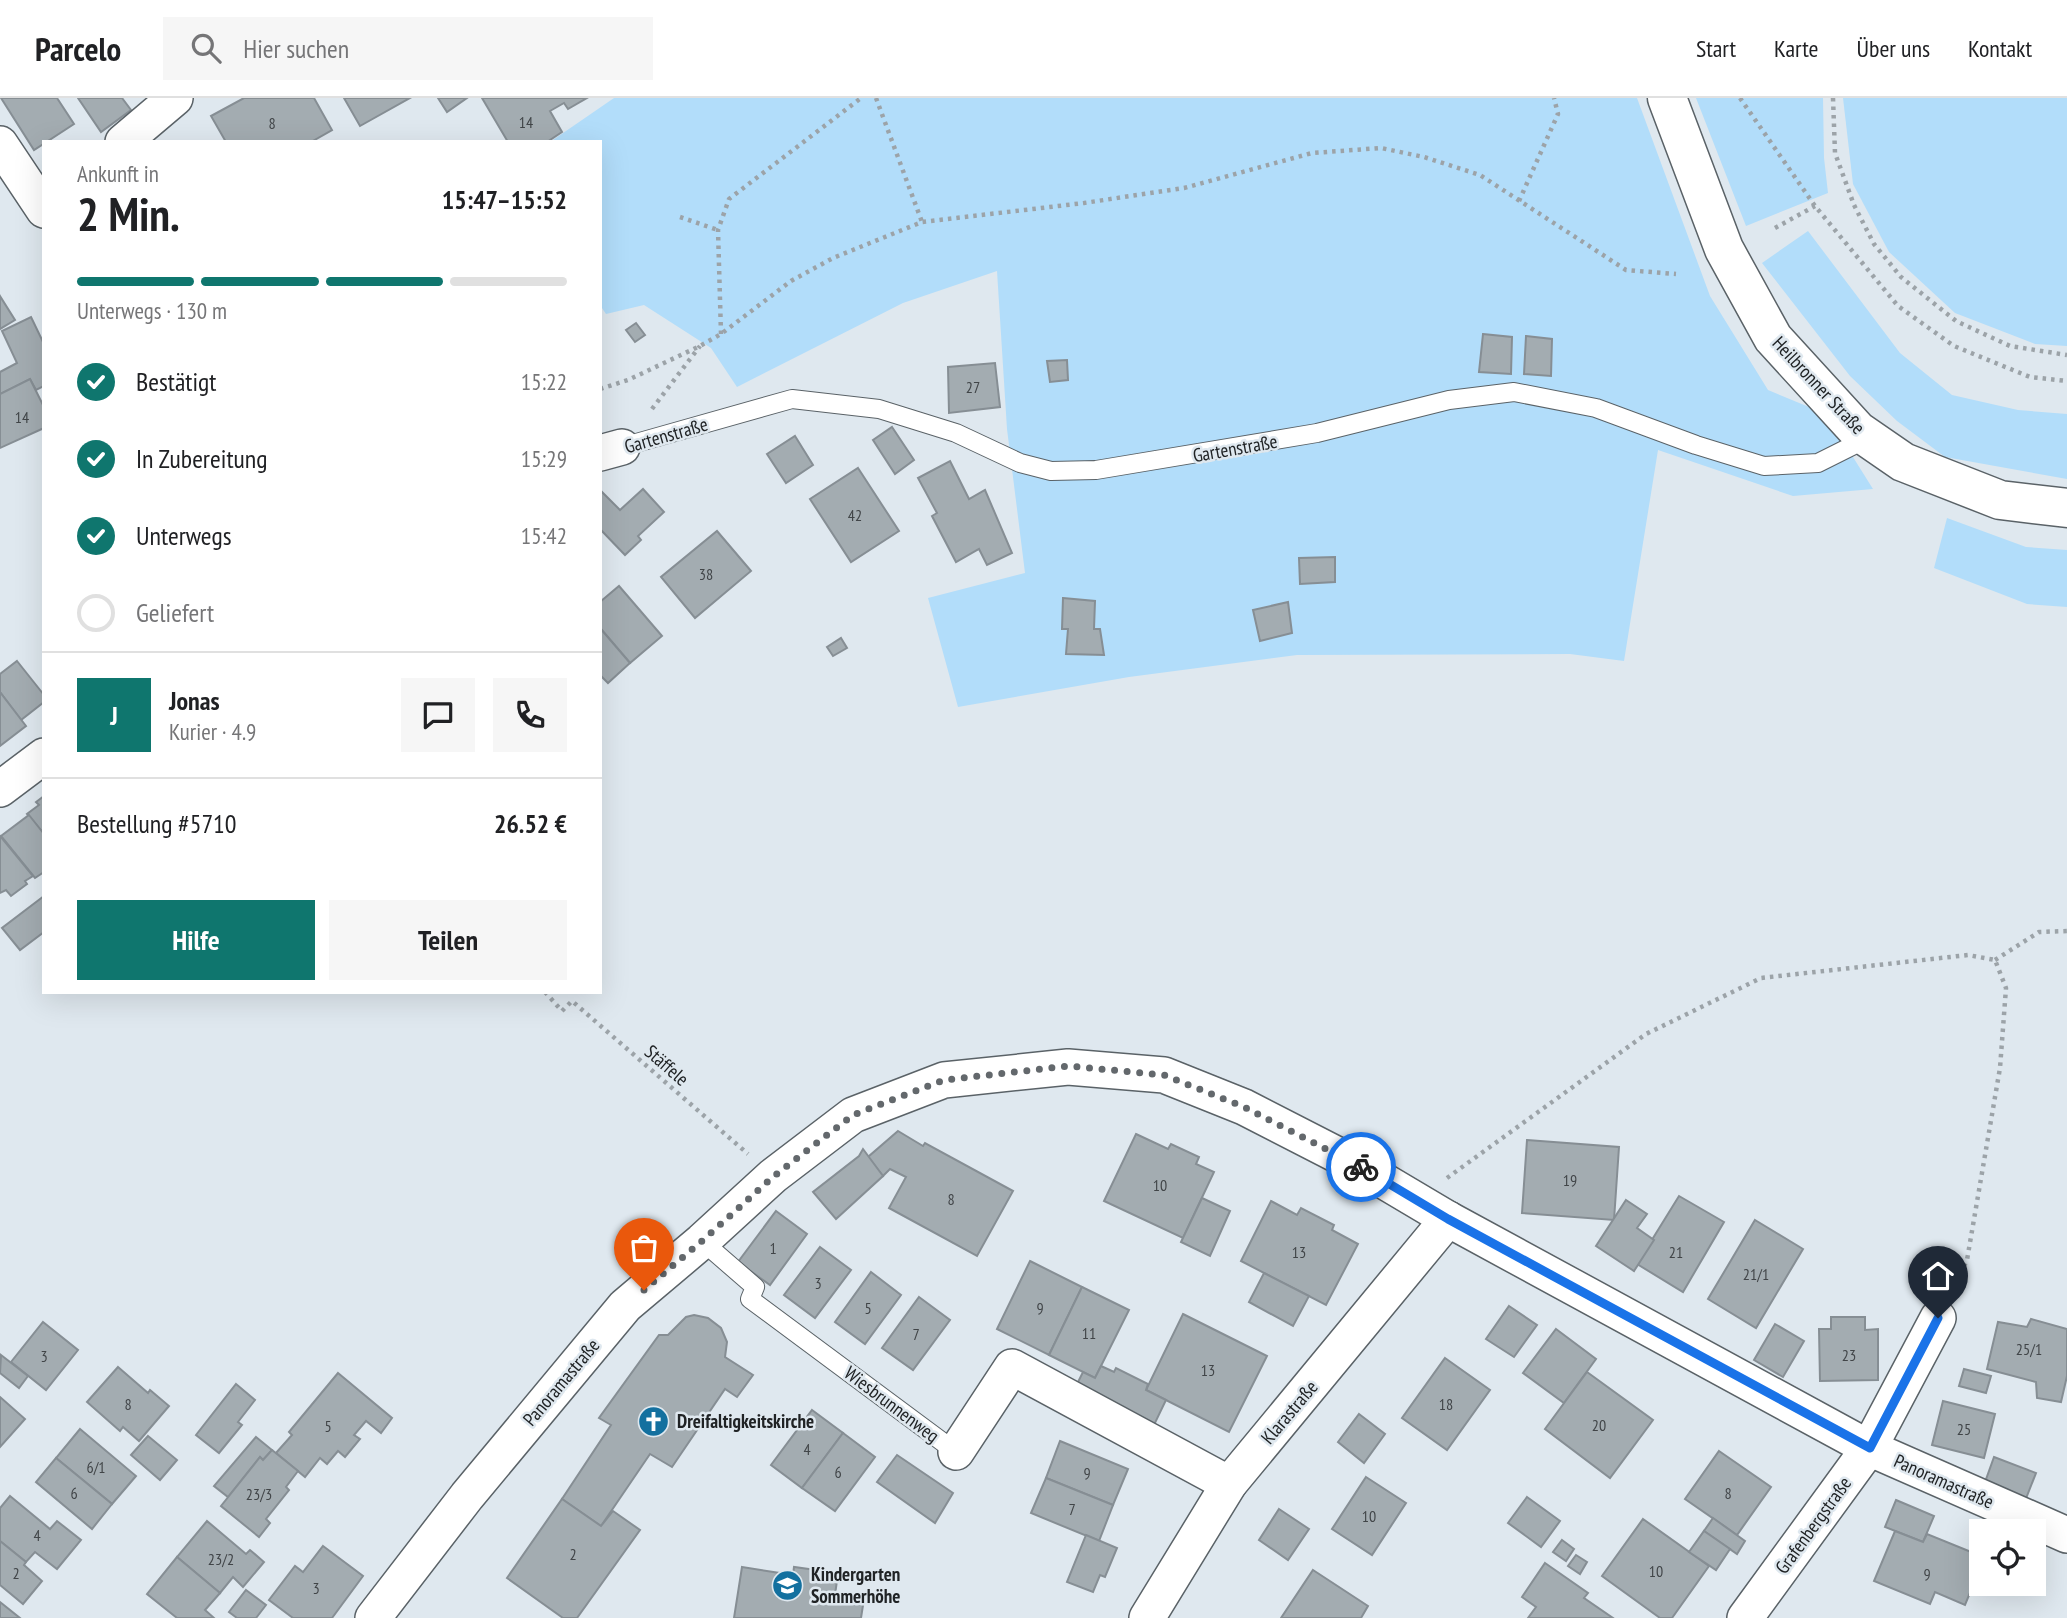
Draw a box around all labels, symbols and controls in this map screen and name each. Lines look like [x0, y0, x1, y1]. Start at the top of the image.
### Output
search box [163, 17, 653, 80]
text: Parcelo [35, 27, 121, 70]
icon: search [187, 29, 225, 67]
text: Hier suchen [243, 32, 349, 65]
text: Start [1696, 33, 1736, 64]
text: Karte [1774, 33, 1819, 64]
text: Über uns [1857, 33, 1930, 64]
text: Kontakt [1968, 33, 2032, 64]
house number: 14 [519, 112, 533, 132]
house number: 8 [268, 113, 276, 133]
text: Ankunft in [77, 159, 159, 188]
text: 15:47–15:52 [442, 183, 567, 216]
text: 2 Min. [77, 184, 180, 244]
text: Unterwegs · 130 m [77, 296, 227, 325]
street label: Heilbronner Straße [1767, 331, 1871, 439]
icon: check [77, 363, 115, 401]
text: Bestätigt [136, 365, 217, 398]
text: 15:22 [521, 367, 567, 396]
house number: 27 [966, 377, 980, 397]
house number: 14 [15, 407, 29, 427]
street label: Gartenstraße [622, 412, 711, 458]
street label: Gartenstraße [1191, 429, 1279, 467]
icon: check [77, 440, 115, 478]
text: In Zubereitung [136, 442, 267, 475]
text: 15:29 [521, 444, 567, 473]
house number: 42 [848, 505, 862, 525]
icon: check [77, 517, 115, 555]
text: Unterwegs [136, 519, 231, 552]
text: 15:42 [521, 521, 567, 550]
house number: 38 [699, 564, 713, 584]
text: Geliefert [136, 596, 214, 629]
button: chat [401, 678, 475, 752]
button: phone [493, 678, 567, 752]
text: Jonas [169, 684, 220, 717]
text: J [110, 699, 118, 732]
text: Kurier · 4.9 [169, 717, 256, 746]
text: Bestellung #5710 [77, 807, 237, 840]
text: 26.52 € [494, 807, 567, 840]
button: Hilfe [77, 900, 315, 980]
button: Teilen [329, 900, 567, 980]
street label: Stäffele [640, 1039, 694, 1091]
courier [1326, 1132, 1396, 1202]
icon: bike [1342, 1148, 1380, 1186]
house number: 19 [1563, 1170, 1577, 1190]
house number: 10 [1153, 1175, 1167, 1195]
house number: 8 [947, 1189, 955, 1209]
pin [614, 1218, 674, 1290]
icon: bag [625, 1229, 663, 1267]
house number: 1 [769, 1238, 777, 1258]
house number: 13 [1292, 1242, 1306, 1262]
house number: 21 [1669, 1242, 1683, 1262]
pin [1908, 1246, 1968, 1318]
icon: home [1919, 1257, 1957, 1295]
house number: 21/1 [1743, 1264, 1769, 1284]
house number: 3 [814, 1273, 822, 1293]
house number: 5 [864, 1298, 872, 1318]
house number: 9 [1036, 1298, 1044, 1318]
house number: 11 [1082, 1323, 1096, 1343]
house number: 7 [912, 1324, 920, 1344]
street label: Panoramastraße [518, 1333, 605, 1431]
house number: 25/1 [2016, 1339, 2042, 1359]
house number: 23 [1842, 1345, 1856, 1365]
house number: 3 [40, 1346, 48, 1366]
house number: 13 [1201, 1360, 1215, 1380]
street label: Wiesbrunnenweg [840, 1361, 944, 1447]
street label: Klarastraße [1255, 1375, 1323, 1449]
house number: 8 [124, 1394, 132, 1414]
house number: 18 [1439, 1394, 1453, 1414]
church icon: Dreifaltigkeitskirche [637, 1404, 671, 1438]
place label: Dreifaltigkeitskirche [677, 1409, 814, 1433]
house number: 20 [1592, 1415, 1606, 1435]
house number: 5 [324, 1416, 332, 1436]
house number: 25 [1957, 1419, 1971, 1439]
house number: 4 [803, 1439, 811, 1459]
street label: Panoramastraße [1890, 1448, 1998, 1514]
house number: 6/1 [86, 1457, 106, 1477]
house number: 6 [834, 1462, 842, 1482]
house number: 9 [1083, 1463, 1091, 1483]
street label: Grafenbergstraße [1770, 1472, 1856, 1578]
house number: 6 [70, 1483, 78, 1503]
house number: 8 [1724, 1483, 1732, 1503]
house number: 23/3 [246, 1484, 272, 1504]
house number: 7 [1068, 1499, 1076, 1519]
house number: 10 [1362, 1506, 1376, 1526]
map controls [1969, 1519, 2046, 1596]
button: locate [1969, 1519, 2046, 1596]
house number: 4 [33, 1525, 41, 1545]
house number: 2 [569, 1544, 577, 1564]
house number: 23/2 [208, 1549, 234, 1569]
house number: 10 [1649, 1561, 1663, 1581]
place label: Kindergarten Sommerhöhe [811, 1562, 900, 1608]
house number: 2 [12, 1563, 20, 1583]
house number: 9 [1923, 1564, 1931, 1584]
school or university icon: Kindergarten Sommerhöhe [771, 1568, 805, 1602]
house number: 3 [312, 1578, 320, 1598]

